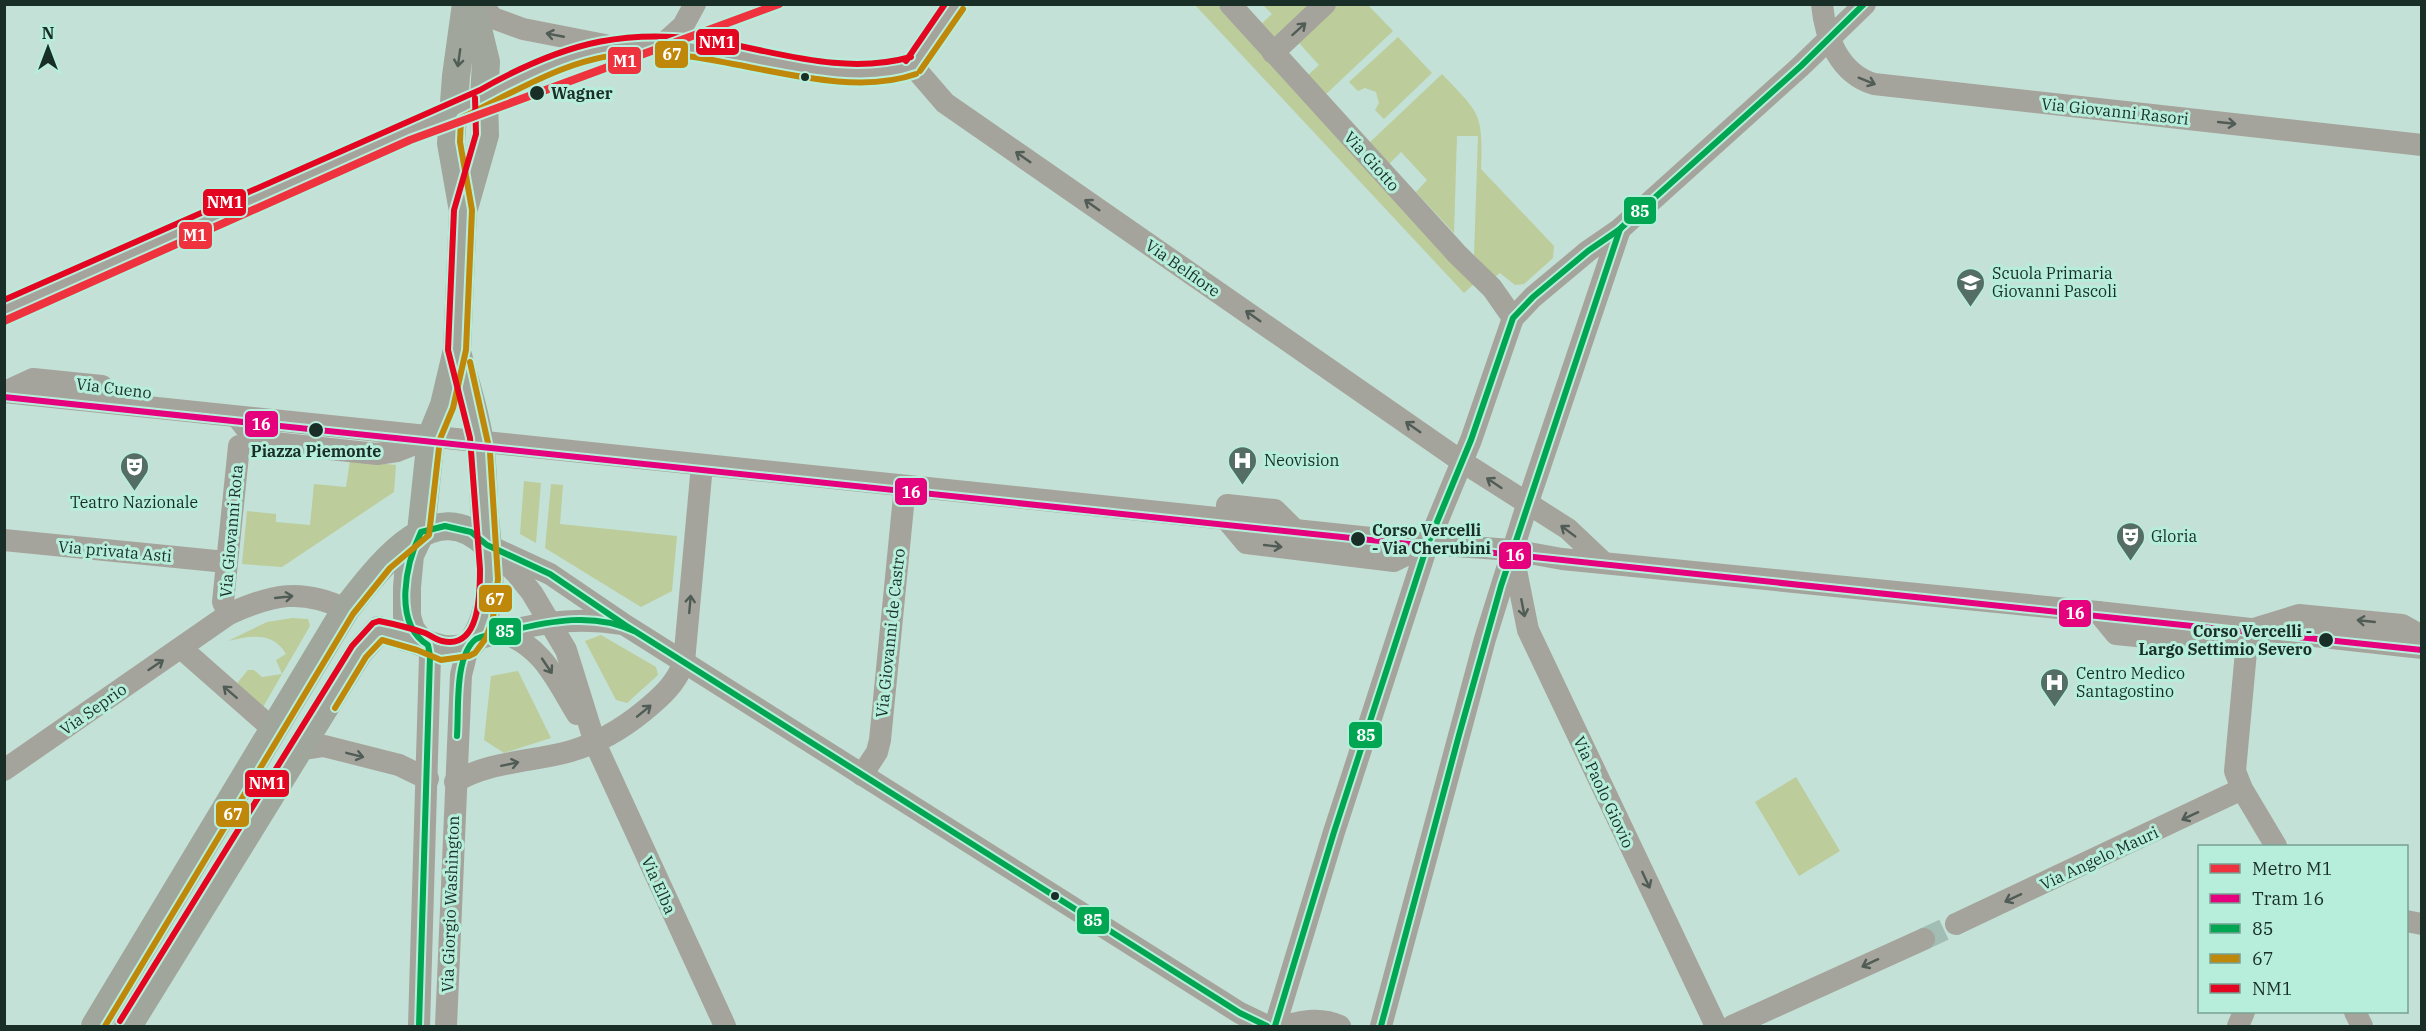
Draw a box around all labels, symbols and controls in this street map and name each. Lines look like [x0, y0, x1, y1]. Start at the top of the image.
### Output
north arrow [18, 18, 78, 78]
one-way arrow [1292, 22, 1307, 36]
text: N [42, 23, 54, 43]
line badge: NM1 [695, 28, 740, 56]
one-way arrow [545, 29, 565, 40]
text: NM1 [699, 32, 735, 52]
line badge: 67 [654, 40, 689, 69]
text: 67 [662, 44, 682, 64]
line badge: M1 [607, 46, 642, 75]
one-way arrow [453, 48, 464, 68]
text: M1 [613, 51, 637, 71]
unlabelled marker [799, 71, 811, 83]
one-way arrow [1858, 76, 1876, 87]
place label: Wagner [551, 83, 613, 103]
marker: Wagner [528, 84, 546, 102]
street label: Via Giovanni Rasori [2040, 93, 2190, 129]
one-way arrow [2217, 118, 2237, 129]
street label: Via Giotto [1340, 127, 1404, 195]
one-way arrow [1015, 151, 1031, 163]
line badge: NM1 [202, 188, 247, 217]
text: NM1 [207, 192, 243, 212]
line badge: 85 [1623, 196, 1657, 225]
one-way arrow [1085, 199, 1101, 211]
text: 85 [1630, 201, 1650, 221]
line badge: M1 [178, 221, 213, 250]
text: M1 [183, 225, 207, 245]
street label: Via Belfiore [1142, 235, 1224, 301]
place label: Scuola Primaria Giovanni Pascoli [1992, 263, 2117, 301]
school or university icon: Scuola Primaria Giovanni Pascoli [1955, 266, 1987, 308]
one-way arrow [1245, 310, 1261, 322]
street label: Via Cueno [75, 373, 153, 403]
line badge: 16 [244, 410, 279, 438]
text: 16 [251, 414, 271, 434]
marker: Piazza Piemonte [307, 421, 325, 439]
one-way arrow [1405, 421, 1421, 433]
place label: Piazza Piemonte [251, 441, 381, 461]
hospital icon: Neovision [1227, 444, 1259, 486]
theatre icon: Teatro Nazionale [118, 450, 150, 492]
place label: Neovision [1264, 450, 1340, 470]
street label: Via Giovanni Rota [215, 463, 247, 598]
line badge: 16 [894, 477, 928, 506]
one-way arrow [1486, 477, 1502, 489]
text: 16 [901, 482, 921, 502]
place label: Teatro Nazionale [70, 492, 198, 512]
place label: Corso Vercelli - Via Cherubini [1372, 520, 1491, 558]
theatre icon: Gloria [2114, 520, 2146, 562]
one-way arrow [1560, 524, 1576, 537]
place label: Gloria [2151, 526, 2197, 546]
marker: Corso Vercelli - Via Cherubini [1349, 530, 1367, 548]
street label: Via privata Asti [57, 536, 173, 566]
one-way arrow [1262, 541, 1282, 552]
line badge: 16 [1498, 541, 1532, 570]
text: 16 [1505, 545, 1525, 565]
street label: Via Giovanni de Castro [871, 547, 909, 719]
line badge: 67 [478, 584, 513, 613]
text: 67 [485, 589, 505, 609]
one-way arrow [274, 591, 294, 602]
one-way arrow [685, 595, 696, 615]
one-way arrow [1518, 597, 1529, 617]
line badge: 16 [2058, 599, 2092, 628]
text: 16 [2065, 603, 2085, 623]
one-way arrow [2357, 615, 2377, 626]
line badge: 85 [488, 617, 522, 646]
text: 85 [495, 621, 515, 641]
place label: Corso Vercelli - Largo Settimio Severo [2138, 621, 2312, 659]
marker: Corso Vercelli - Largo Settimio Severo [2317, 631, 2335, 649]
one-way arrow [541, 658, 553, 674]
one-way arrow [148, 659, 164, 671]
place label: Centro Medico Santagostino [2076, 663, 2185, 701]
hospital icon: Centro Medico Santagostino [2039, 666, 2071, 708]
street label: Via Seprio [56, 679, 130, 739]
one-way arrow [223, 685, 238, 699]
one-way arrow [636, 704, 652, 717]
line badge: 85 [1348, 721, 1383, 749]
text: 85 [1356, 725, 1376, 745]
street label: Via Paolo Giovio [1569, 733, 1639, 851]
one-way arrow [345, 749, 364, 761]
one-way arrow [500, 758, 519, 769]
line badge: NM1 [244, 769, 290, 798]
text: NM1 [249, 773, 285, 793]
line badge: 67 [215, 800, 250, 828]
text: 67 [223, 804, 243, 824]
one-way arrow [2181, 810, 2199, 822]
street label: Via Giorgio Washington [437, 815, 463, 993]
street label: Via Angelo Mauri [2037, 822, 2161, 894]
legend [2198, 845, 2408, 1013]
street label: Via Elba [637, 853, 681, 917]
text: Metro M1 [2252, 857, 2333, 880]
one-way arrow [1641, 871, 1653, 889]
text: Tram 16 [2252, 887, 2324, 910]
unlabelled marker [1049, 890, 1061, 902]
one-way arrow [2004, 893, 2022, 904]
line badge: 85 [1076, 906, 1110, 935]
text: 85 [1083, 910, 1103, 930]
text: 85 [2252, 917, 2274, 940]
text: 67 [2252, 947, 2274, 970]
one-way arrow [1862, 958, 1880, 969]
text: NM1 [2252, 977, 2293, 1000]

